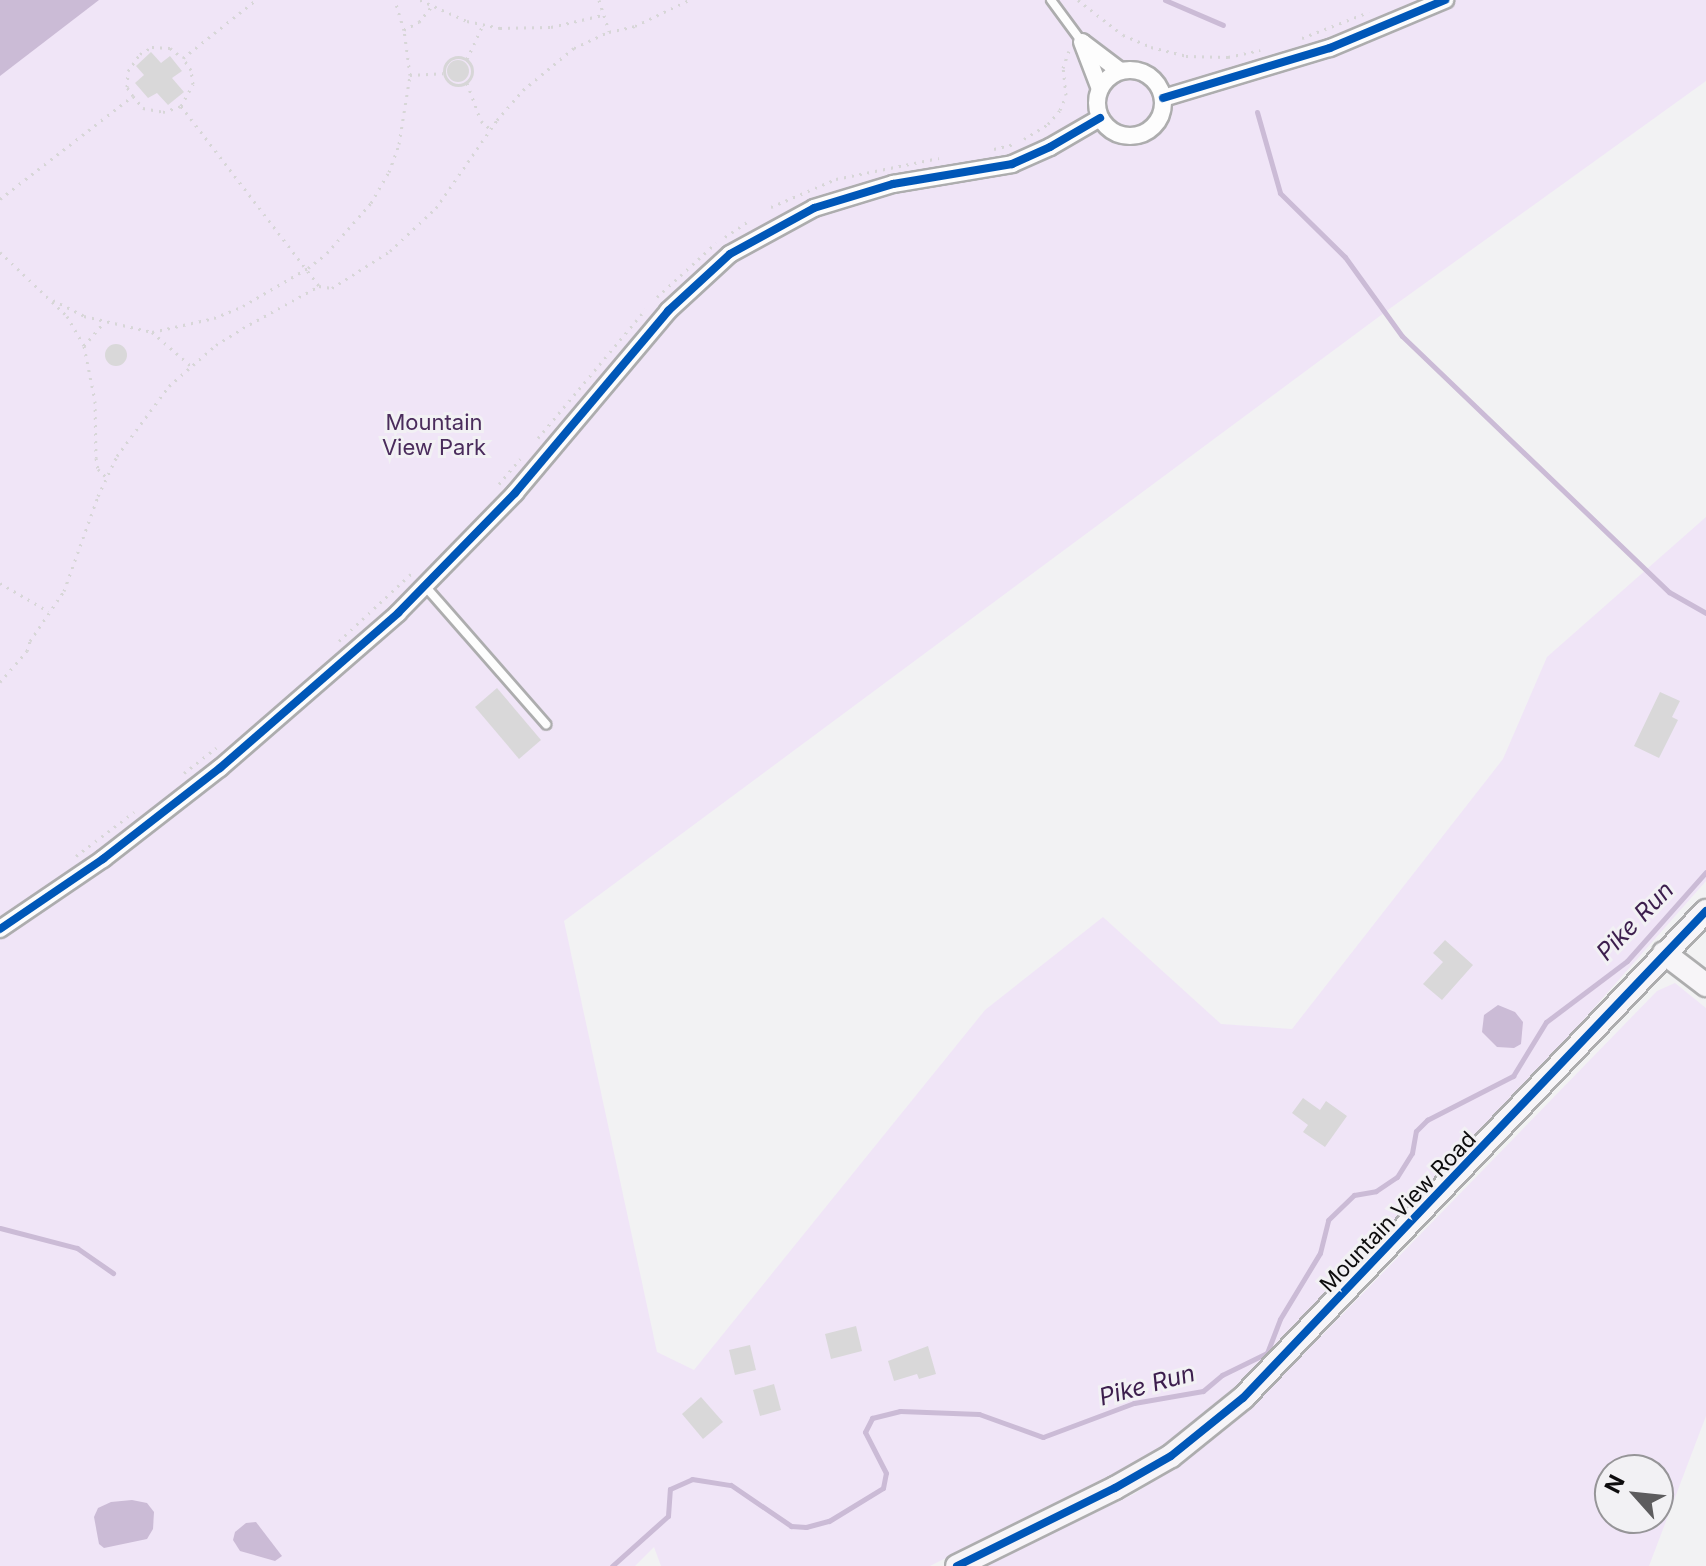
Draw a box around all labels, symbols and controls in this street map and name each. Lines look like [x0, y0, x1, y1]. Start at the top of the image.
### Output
park label: Mountain View Park [382, 409, 486, 460]
water label: Pike Run [1591, 876, 1679, 966]
street label: Mountain View Road [1314, 1126, 1482, 1298]
water label: Pike Run [1096, 1358, 1198, 1412]
north arrow [1594, 1454, 1674, 1534]
text: N [1599, 1471, 1630, 1497]

